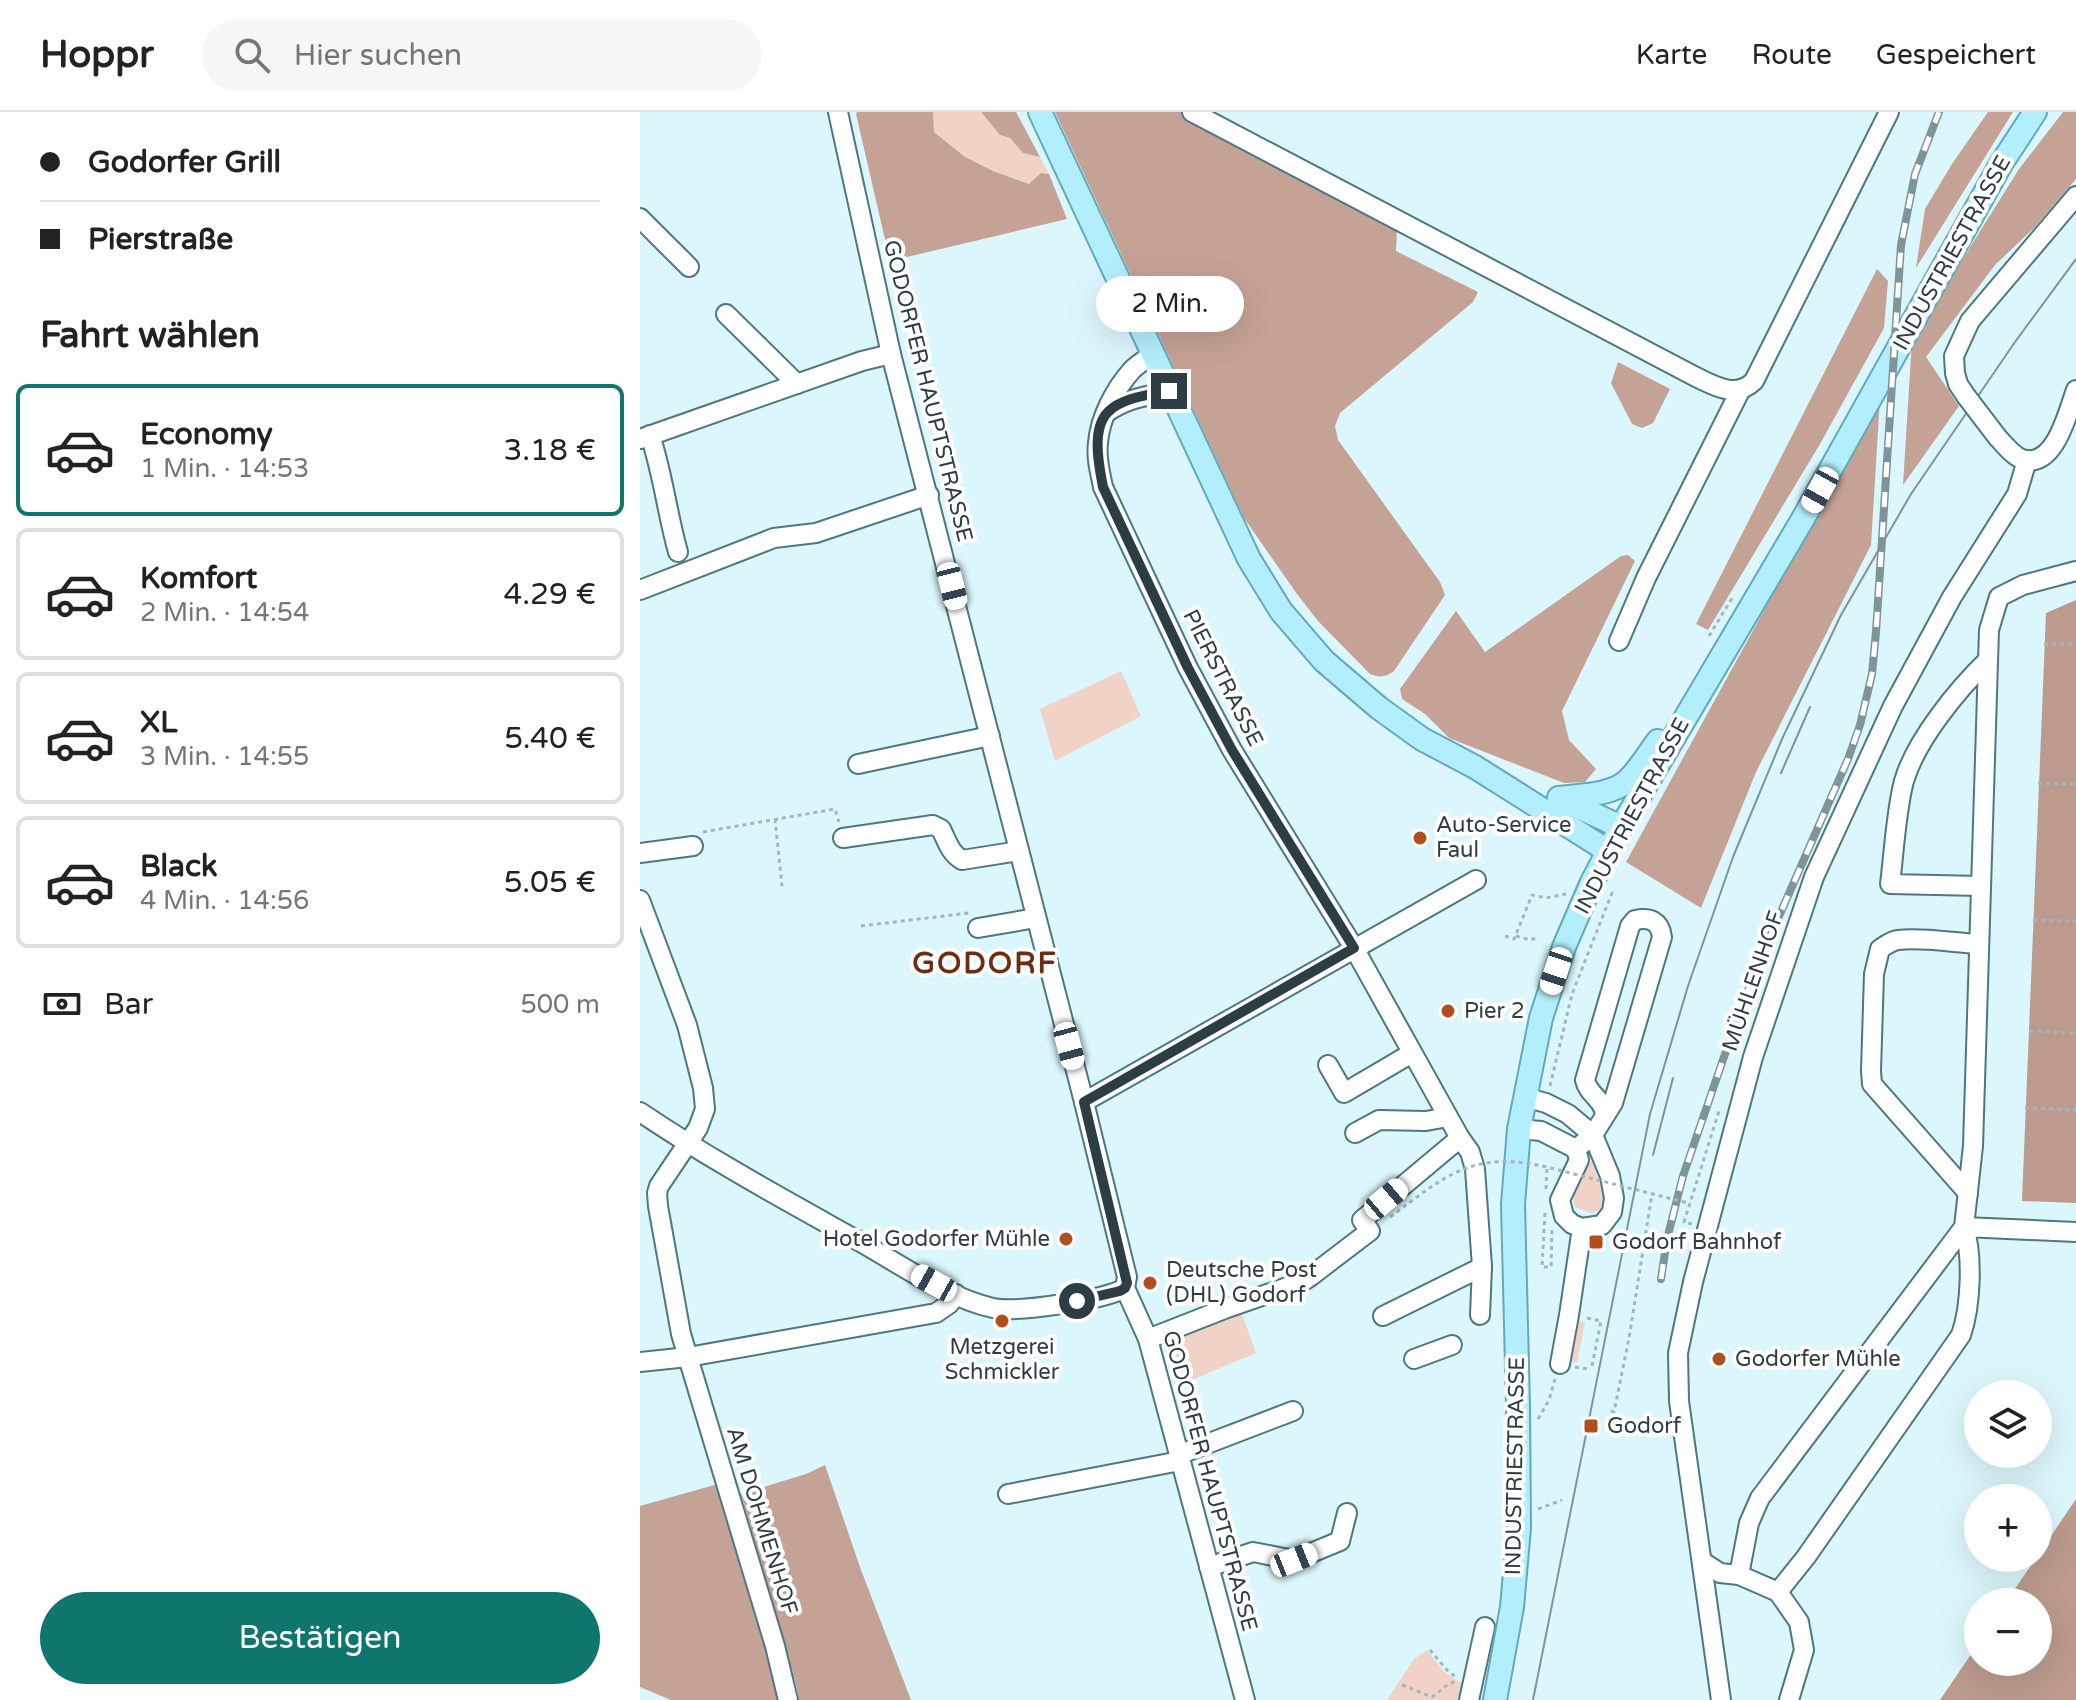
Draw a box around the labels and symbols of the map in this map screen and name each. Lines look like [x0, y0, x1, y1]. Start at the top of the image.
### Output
street label: INDUSTRIESTRASSE [1888, 151, 2016, 355]
street label: GODORFER HAUPTSTRASSE [878, 237, 978, 545]
callout: 2 Min. [1095, 275, 1243, 331]
route end [1151, 373, 1187, 409]
car [1798, 463, 1842, 517]
car [935, 560, 969, 612]
street label: PIERSTRASSE [1177, 605, 1269, 751]
street label: INDUSTRIESTRASSE [1569, 713, 1695, 919]
place label: Auto-Service Faul [1436, 812, 1571, 863]
marker: Auto-Service Faul [1411, 829, 1429, 847]
street label: MÜHLENHOF [1717, 907, 1789, 1055]
car [1537, 944, 1575, 998]
district label: GODORF [912, 945, 1058, 982]
place label: Pier 2 [1464, 998, 1525, 1024]
marker: Pier 2 [1439, 1002, 1457, 1020]
car [1051, 1020, 1087, 1072]
car [1360, 1174, 1412, 1224]
place label: Hotel Godorfer Mühle [823, 1226, 1050, 1252]
place label: Godorf Bahnhof [1612, 1229, 1782, 1255]
marker: Hotel Godorfer Mühle [1057, 1230, 1075, 1248]
marker: Godorf Bahnhof [1587, 1233, 1605, 1251]
place label: Deutsche Post (DHL) Godorf [1166, 1257, 1317, 1308]
car [907, 1261, 961, 1305]
marker: Deutsche Post (DHL) Godorf [1141, 1274, 1159, 1292]
route start [1059, 1283, 1095, 1319]
marker: Metzgerei Schmickler [993, 1312, 1011, 1330]
street label: GODORFER HAUPTSTRASSE [1157, 1328, 1263, 1634]
place label: Metzgerei Schmickler [945, 1334, 1060, 1385]
place label: Godorfer Mühle [1735, 1346, 1901, 1372]
marker: Godorfer Mühle [1710, 1350, 1728, 1368]
street label: INDUSTRIESTRASSE [1500, 1356, 1530, 1576]
place label: Godorf [1607, 1413, 1682, 1439]
marker: Godorf [1582, 1417, 1600, 1435]
street label: AM DOHMENHOF [721, 1424, 803, 1618]
car [1267, 1540, 1321, 1580]

